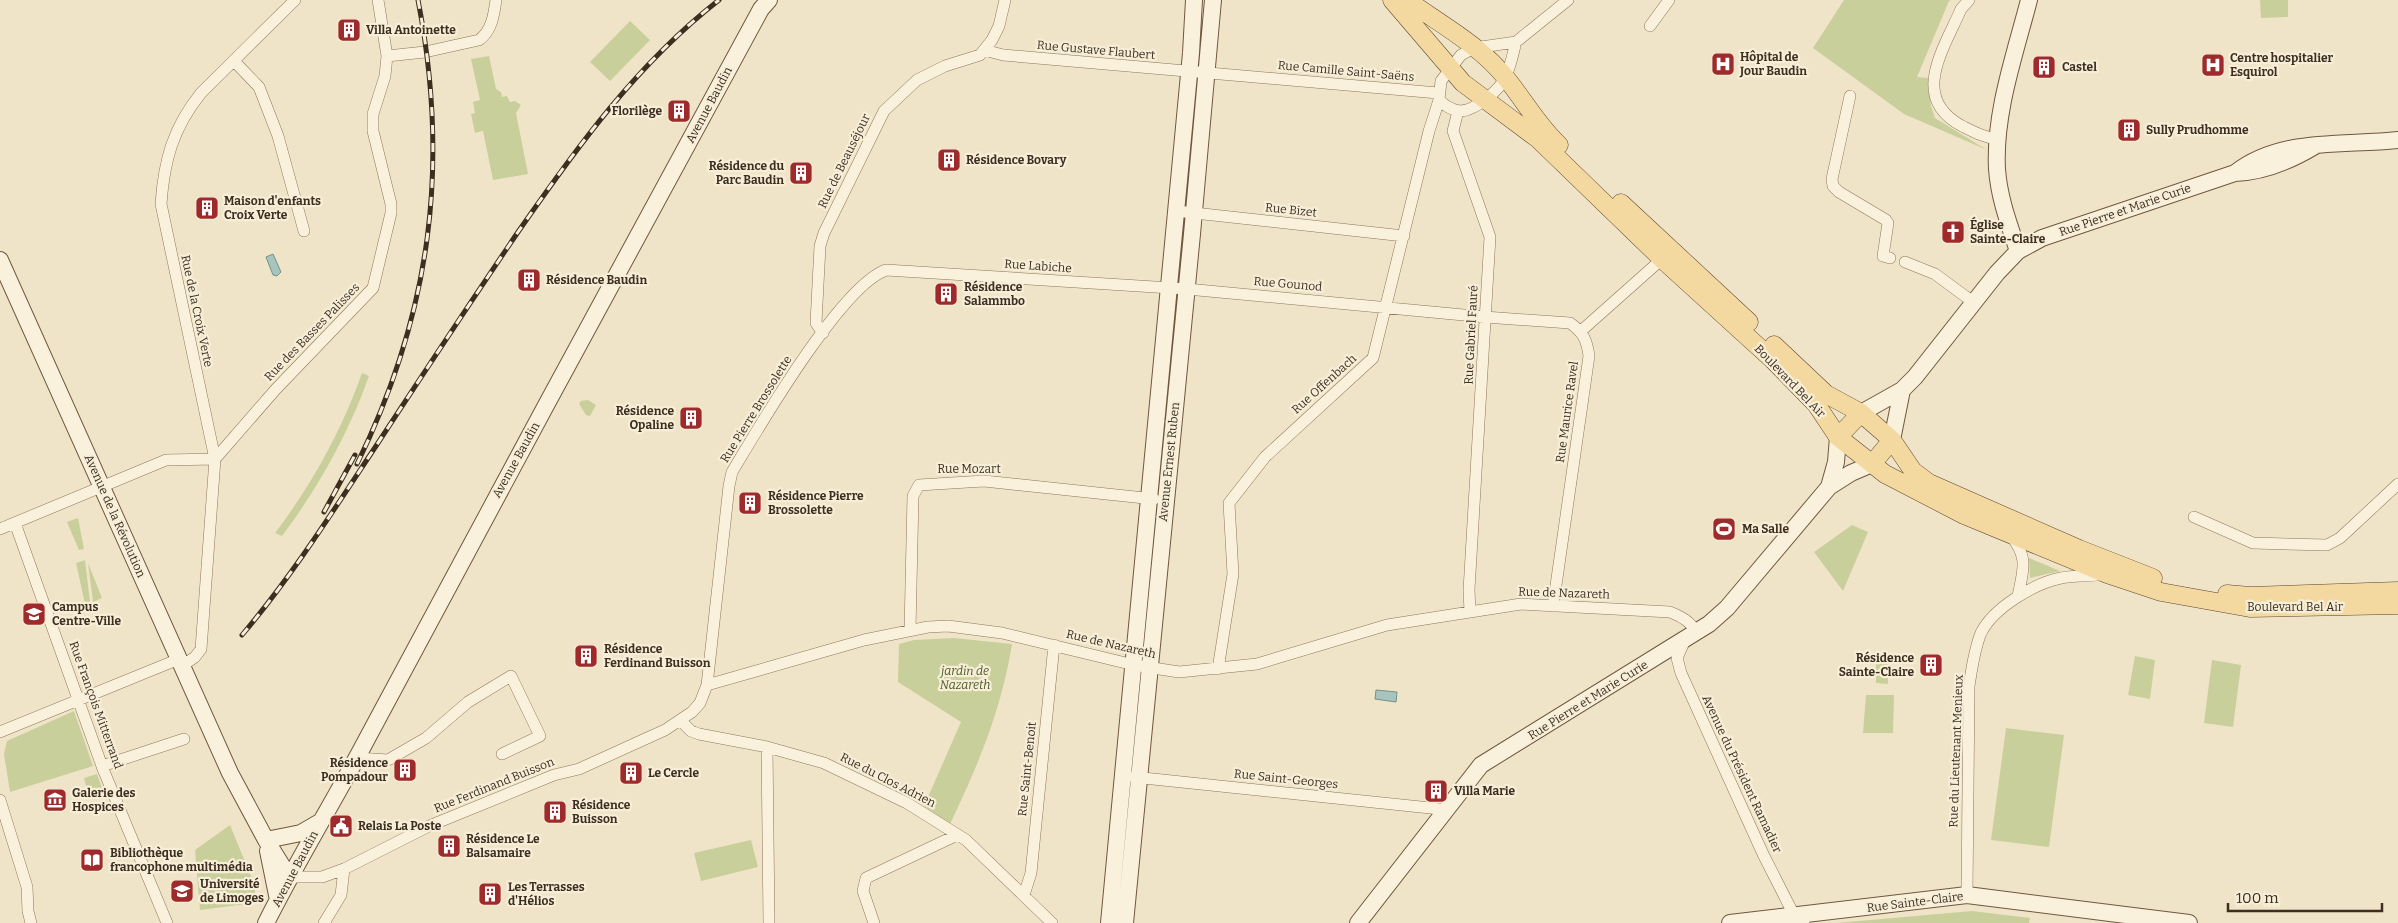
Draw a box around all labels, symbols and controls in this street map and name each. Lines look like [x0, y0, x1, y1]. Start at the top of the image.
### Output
building icon: Villa Antoinette [336, 17, 362, 43]
place label: Villa Antoinette [366, 23, 456, 37]
street label: Rue Gustave Flaubert [1036, 38, 1156, 62]
place label: Hôpital de Jour Baudin [1739, 50, 1807, 78]
hospital icon: Hôpital de Jour Baudin [1710, 51, 1736, 77]
place label: Centre hospitalier Esquirol [2230, 51, 2334, 79]
hospital icon: Centre hospitalier Esquirol [2200, 52, 2226, 78]
building icon: Castel [2031, 54, 2057, 80]
street label: Rue Camille Saint-Saëns [1277, 58, 1415, 84]
place label: Castel [2062, 60, 2097, 74]
street label: Avenue Baudin [683, 64, 735, 146]
building icon: Florilège [666, 98, 692, 124]
place label: Florilège [612, 104, 662, 118]
street label: Rue de Beauséjour [815, 111, 873, 211]
building icon: Sully Prudhomme [2116, 117, 2142, 143]
place label: Sully Prudhomme [2146, 123, 2249, 137]
building icon: Résidence Bovary [936, 147, 962, 173]
place label: Résidence Bovary [966, 153, 1067, 167]
place label: Résidence du Parc Baudin [709, 159, 784, 187]
building icon: Résidence du Parc Baudin [788, 160, 814, 186]
street label: Rue Pierre et Marie Curie [2057, 181, 2193, 239]
place label: Maison d'enfants Croix Verte [224, 194, 321, 222]
building icon: Maison d'enfants Croix Verte [194, 195, 220, 221]
street label: Rue Bizet [1264, 200, 1318, 220]
place label: Église Sainte-Claire [1970, 216, 2046, 246]
church icon: Église Sainte-Claire [1940, 219, 1966, 245]
street label: Rue de la Croix Verte [178, 254, 216, 368]
street label: Rue Labiche [1004, 257, 1072, 275]
building icon: Résidence Baudin [516, 267, 542, 293]
place label: Résidence Baudin [546, 273, 647, 287]
street label: Rue Gounod [1253, 274, 1323, 294]
street label: Rue des Basses Palisses [262, 280, 362, 384]
place label: Résidence Salammbo [964, 280, 1025, 308]
building icon: Résidence Salammbo [933, 281, 959, 307]
street label: Rue Gabriel Fauré [1461, 285, 1481, 385]
street label: Boulevard Bel Air [1752, 342, 1829, 421]
street label: Rue Offenbach [1289, 351, 1360, 417]
street label: Rue Pierre Brossolette [717, 353, 795, 465]
street label: Rue Maurice Ravel [1553, 360, 1581, 464]
street label: Avenue Ernest Ruben [1156, 401, 1182, 522]
place label: Résidence Opaline [616, 404, 674, 432]
building icon: Résidence Opaline [678, 405, 704, 431]
street label: Avenue Baudin [489, 419, 543, 500]
street label: Avenue de la Révolution [82, 452, 149, 580]
street label: Rue Mozart [937, 462, 1001, 476]
place label: Résidence Pierre Brossolette [768, 489, 864, 517]
building icon: Résidence Pierre Brossolette [737, 490, 763, 516]
sports icon: Ma Salle [1711, 516, 1737, 542]
place label: Ma Salle [1742, 522, 1789, 536]
street label: Rue de Nazareth [1518, 584, 1611, 602]
place label: Campus Centre-Ville [52, 600, 122, 628]
street label: Boulevard Bel Air [2247, 600, 2344, 614]
school or university icon: Campus Centre-Ville [21, 601, 47, 627]
street label: Rue de Nazareth [1065, 627, 1158, 661]
street label: Rue François Mitterrand [66, 639, 126, 771]
place label: Résidence Ferdinand Buisson [604, 642, 711, 670]
building icon: Résidence Ferdinand Buisson [573, 643, 599, 669]
place label: Résidence Sainte-Claire [1839, 651, 1914, 679]
building icon: Résidence Sainte-Claire [1918, 652, 1944, 678]
street label: Rue Pierre et Marie Curie [1526, 657, 1650, 743]
park label: jardin de Nazareth [939, 664, 990, 692]
street label: Rue du Lieutenant Menieux [1946, 674, 1966, 828]
street label: Avenue du Président Ramadier [1699, 693, 1785, 856]
street label: Rue Saint-Benoit [1015, 720, 1039, 817]
street label: Rue du Clos Adrien [838, 750, 938, 810]
street label: Rue Ferdinand Buisson [432, 754, 557, 816]
place label: Résidence Pompadour [321, 756, 388, 784]
building icon: Résidence Pompadour [392, 757, 418, 783]
building icon: Le Cercle [618, 760, 644, 786]
place label: Le Cercle [648, 766, 700, 780]
street label: Rue Saint-Georges [1233, 767, 1339, 791]
building icon: Villa Marie [1423, 778, 1449, 804]
place label: Villa Marie [1454, 784, 1516, 798]
place label: Galerie des Hospices [72, 786, 136, 814]
museum icon: Galerie des Hospices [42, 787, 68, 813]
place label: Résidence Buisson [572, 798, 631, 826]
building icon: Résidence Buisson [542, 799, 568, 825]
public building icon: Relais La Poste [328, 813, 354, 839]
place label: Relais La Poste [358, 819, 442, 833]
street label: Avenue Baudin [269, 828, 321, 910]
place label: Résidence Le Balsamaire [466, 832, 540, 860]
building icon: Résidence Le Balsamaire [436, 833, 462, 859]
place label: Bibliothèque francophone multimédia [110, 846, 253, 874]
library icon: Bibliothèque francophone multimédia [79, 847, 105, 873]
place label: Université de Limoges [200, 877, 264, 905]
school or university icon: Université de Limoges [169, 878, 195, 904]
place label: Les Terrasses d'Hélios [508, 880, 585, 908]
scale bar [2228, 880, 2382, 912]
building icon: Les Terrasses d'Hélios [477, 881, 503, 907]
street label: Rue Sainte-Claire [1866, 889, 1964, 915]
text: 100 m [2236, 889, 2279, 907]

